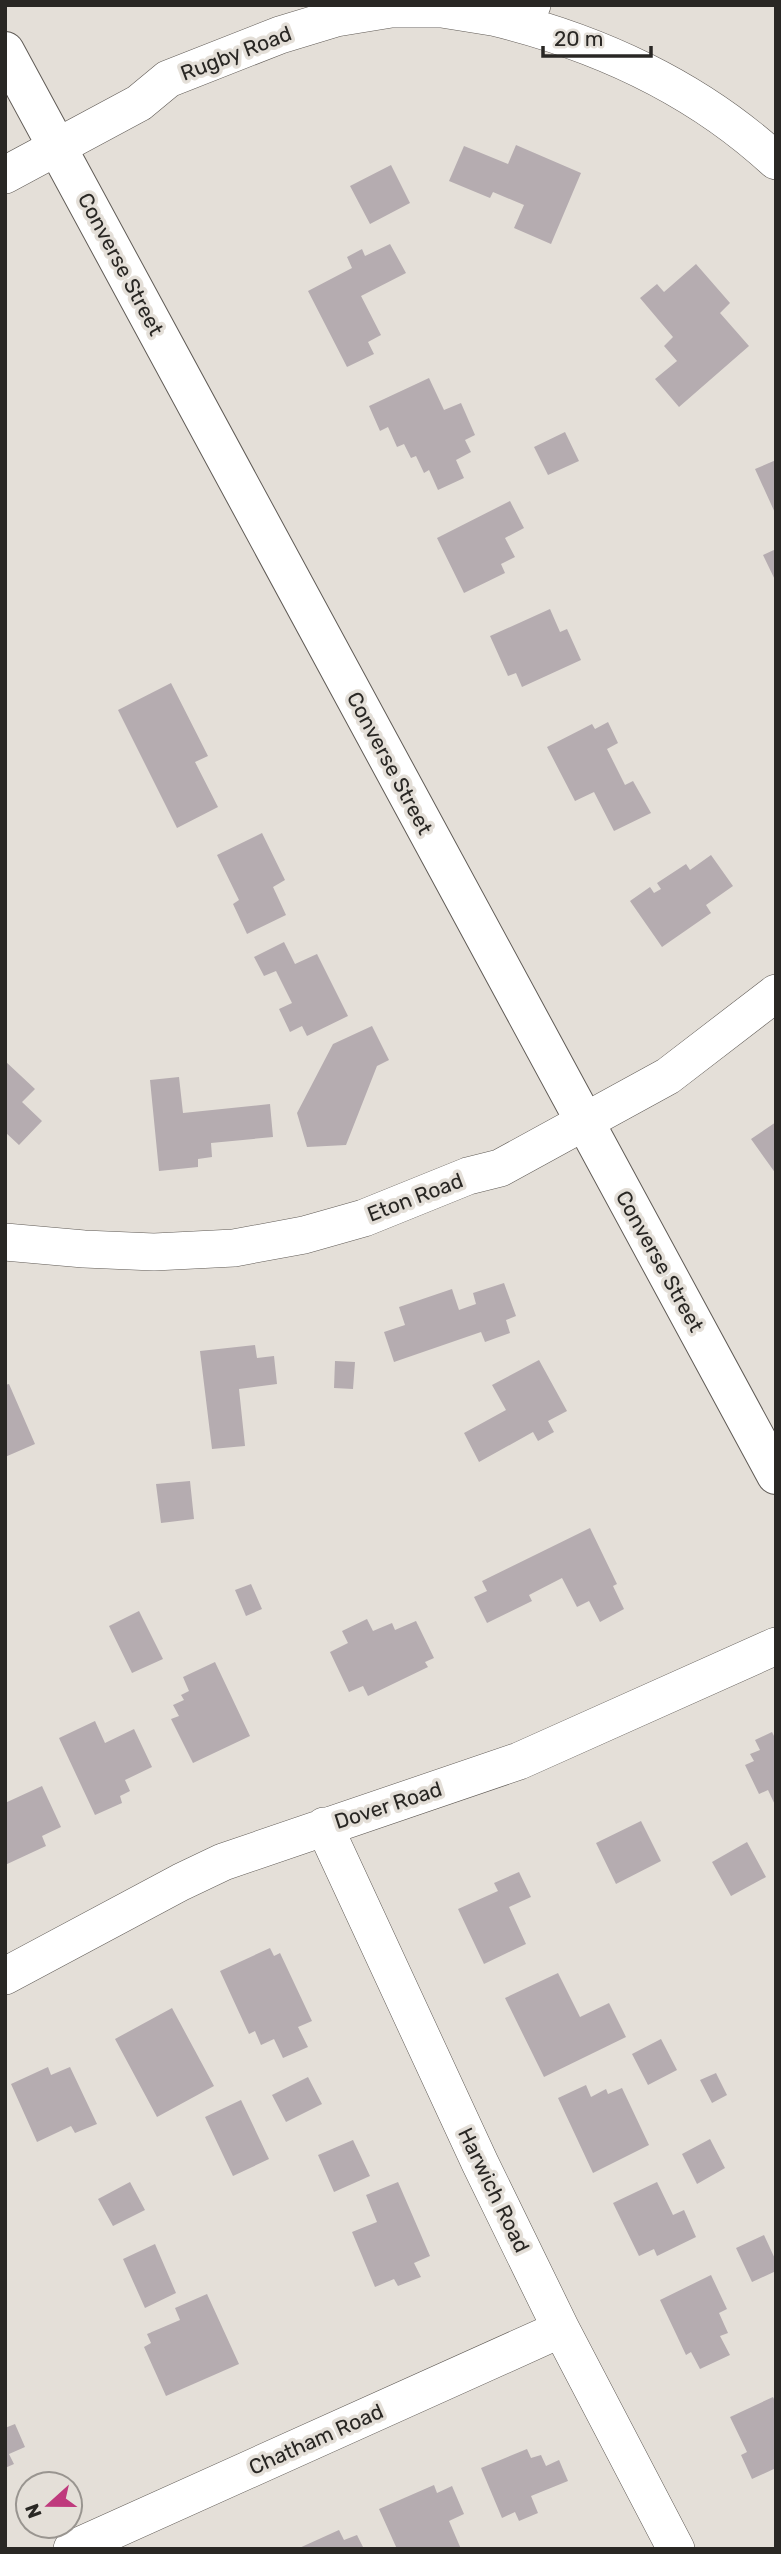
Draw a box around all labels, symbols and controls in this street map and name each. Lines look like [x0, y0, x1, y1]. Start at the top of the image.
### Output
scale bar [543, 14, 652, 58]
street label: Rugby Road [177, 20, 295, 86]
text: 20 m [554, 26, 603, 51]
street label: Converse Street [73, 188, 169, 340]
street label: Converse Street [342, 687, 438, 839]
street label: Eton Road [364, 1167, 466, 1227]
street label: Converse Street [611, 1186, 709, 1336]
street label: Dover Road [331, 1776, 445, 1834]
street label: Harwich Road [453, 2123, 535, 2257]
street label: Chatham Road [245, 2398, 387, 2480]
north arrow [14, 2470, 84, 2540]
text: N [20, 2500, 47, 2521]

